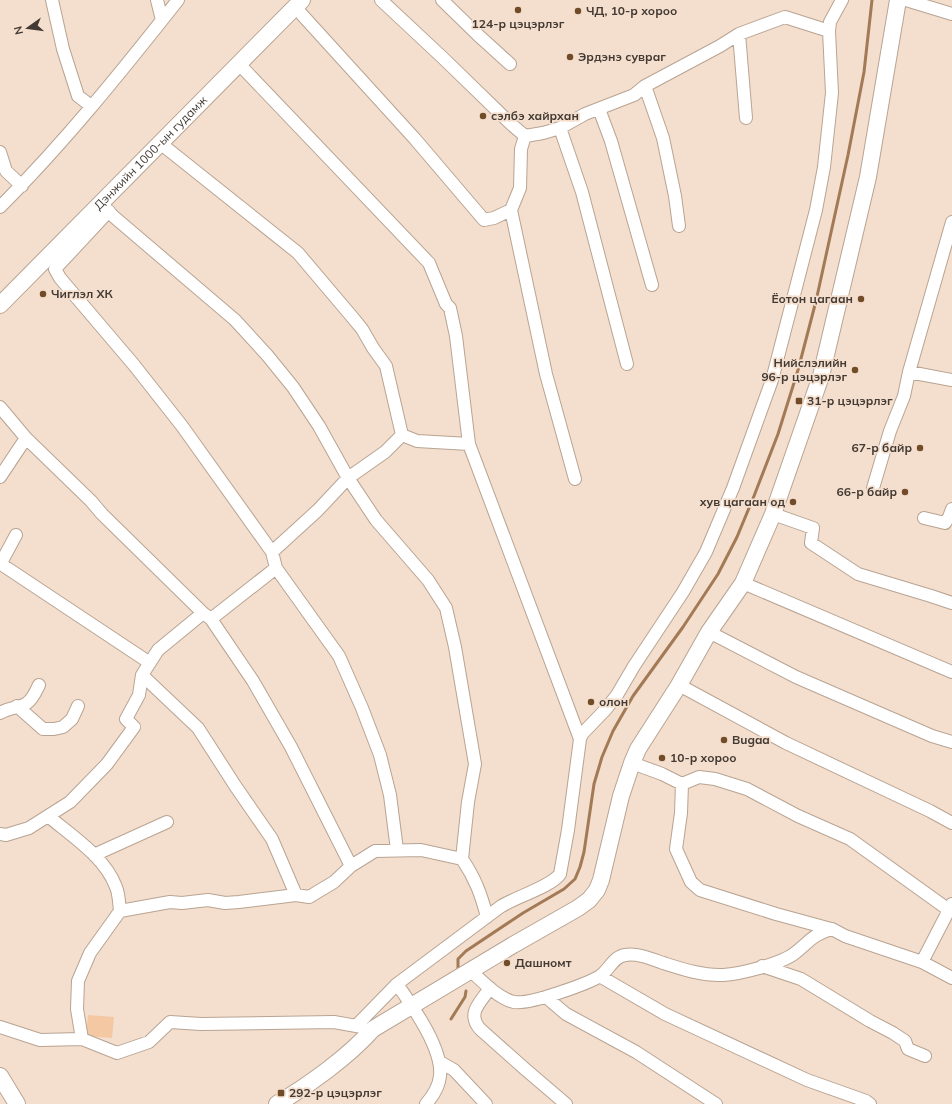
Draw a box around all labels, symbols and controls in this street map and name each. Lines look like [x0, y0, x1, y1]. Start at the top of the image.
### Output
place label: ЧД, 10-р хороо [586, 3, 677, 18]
marker: 124-р цэцэрлэг [513, 5, 523, 15]
marker: ЧД, 10-р хороо [573, 6, 583, 16]
north arrow [8, 8, 48, 48]
place label: 124-р цэцэрлэг [472, 16, 565, 31]
text: N [10, 25, 26, 36]
place label: Эрдэнэ сувраг [578, 49, 666, 64]
marker: Эрдэнэ сувраг [565, 52, 575, 62]
street label: Дэнжийн 1000-ын гудамж [90, 92, 210, 213]
place label: сэлбэ хайрхан [491, 108, 579, 123]
marker: сэлбэ хайрхан [478, 111, 488, 121]
place label: Чиглэл ХК [51, 286, 114, 301]
marker: Чиглэл ХК [38, 289, 48, 299]
place label: Ёотон цагаан [771, 291, 853, 306]
marker: Ёотон цагаан [856, 294, 866, 304]
place label: Нийслэлийн 96-р цэцэрлэг [761, 355, 847, 384]
marker: Нийслэлийн 96-р цэцэрлэг [850, 365, 860, 375]
place label: 31-р цэцэрлэг [807, 393, 893, 408]
marker: 31-р цэцэрлэг [794, 396, 804, 406]
place label: 67-р байр [852, 440, 912, 455]
marker: 67-р байр [915, 443, 925, 453]
place label: 66-р байр [837, 484, 897, 499]
marker: 66-р байр [900, 487, 910, 497]
place label: хув цагаан од [699, 494, 785, 509]
marker: хув цагаан од [788, 497, 798, 507]
place label: олон [599, 694, 628, 709]
marker: олон [586, 697, 596, 707]
place label: Bugaa [732, 732, 770, 747]
marker: Bugaa [719, 735, 729, 745]
place label: 10-р хороо [670, 750, 737, 765]
marker: 10-р хороо [657, 753, 667, 763]
place label: Дашномт [515, 955, 572, 970]
marker: Дашномт [502, 958, 512, 968]
place label: 292-р цэцэрлэг [289, 1085, 382, 1100]
marker: 292-р цэцэрлэг [276, 1088, 286, 1098]

